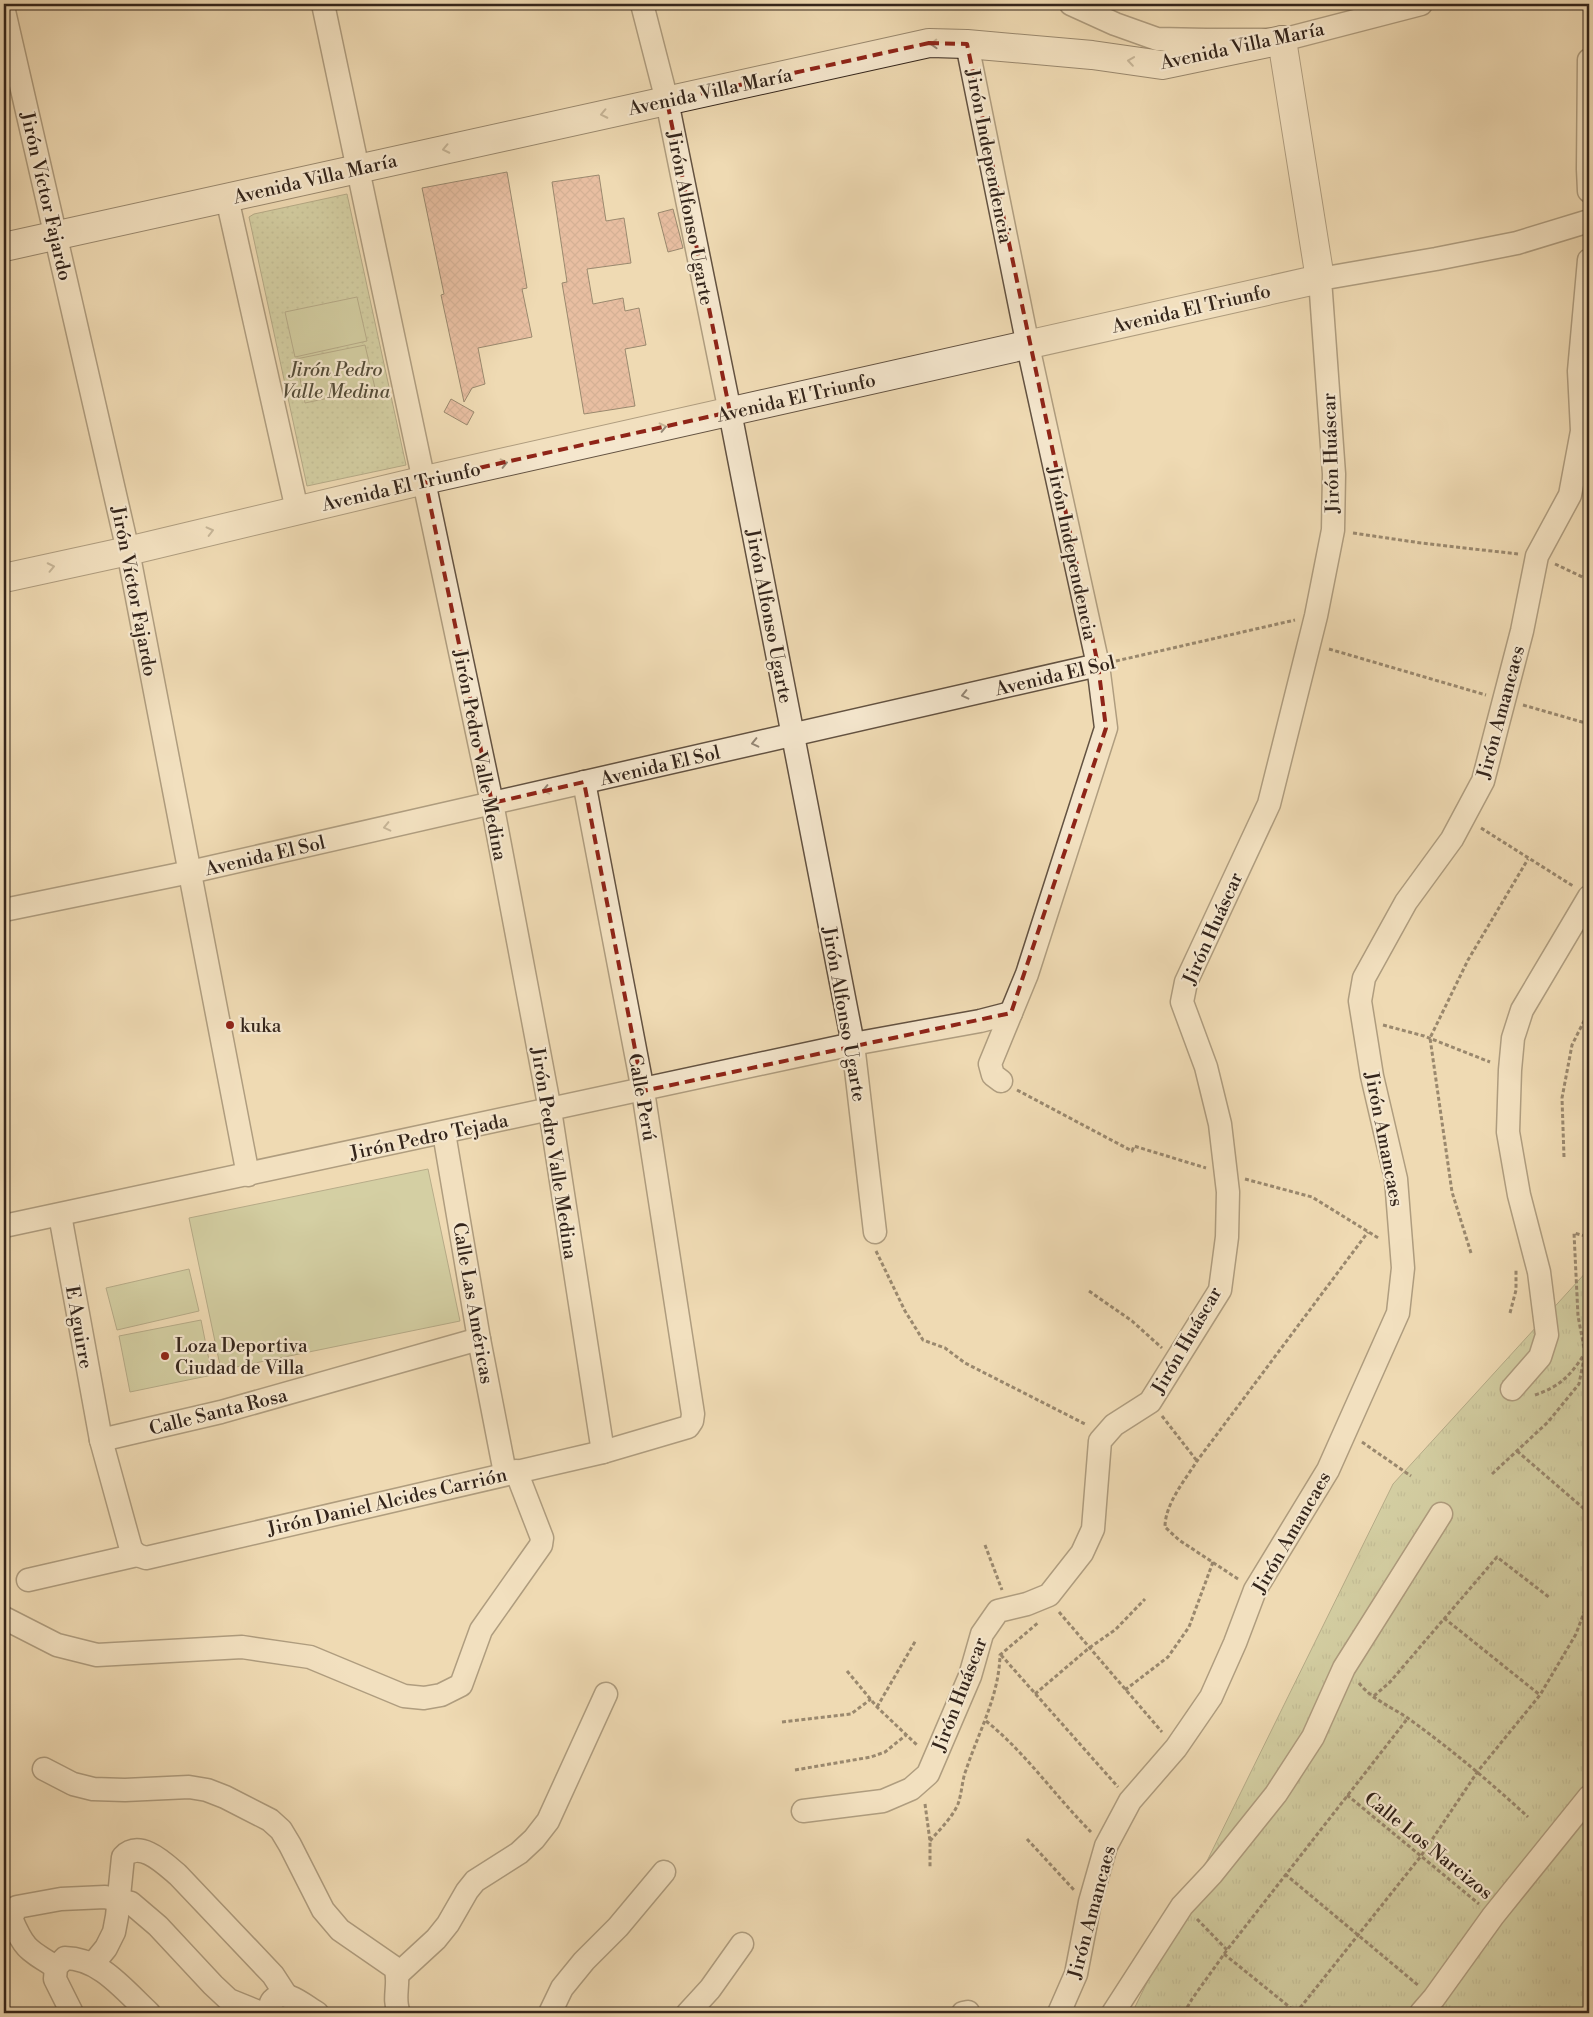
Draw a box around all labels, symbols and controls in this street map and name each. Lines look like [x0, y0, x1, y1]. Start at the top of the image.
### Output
street label: Avenida Villa María [1157, 17, 1327, 75]
one-way arrow [930, 38, 938, 49]
one-way arrow [1126, 56, 1135, 66]
street label: Avenida Villa María [625, 63, 795, 121]
street label: Jirón Independencia [960, 66, 1018, 246]
street label: Jirón Víctor Fajardo [15, 108, 77, 283]
one-way arrow [600, 108, 609, 119]
street label: Jirón Alfonso Ugarte [661, 128, 719, 307]
one-way arrow [441, 143, 450, 154]
street label: Avenida Villa María [230, 148, 400, 210]
street label: Avenida El Triunfo [1109, 279, 1273, 339]
park label: Jirón Pedro Valle Medina [282, 358, 390, 404]
street label: Avenida El Triunfo [714, 368, 878, 428]
street label: Jirón Huáscar [1317, 392, 1345, 515]
one-way arrow [659, 422, 667, 433]
street label: Avenida El Triunfo [319, 457, 483, 517]
one-way arrow [500, 458, 509, 468]
street label: Jirón Independencia [1042, 463, 1102, 643]
street label: Jirón Víctor Fajardo [106, 503, 162, 678]
one-way arrow [205, 526, 214, 537]
street label: Jirón Alfonso Ugarte [740, 526, 798, 705]
one-way arrow [47, 563, 56, 573]
street label: Jirón Amancaes [1471, 643, 1530, 782]
street label: Jirón Pedro Valle Medina [448, 647, 512, 863]
street label: Avenida El Sol [992, 650, 1118, 702]
one-way arrow [961, 689, 970, 700]
one-way arrow [751, 737, 760, 748]
street label: Avenida El Sol [597, 740, 723, 792]
one-way arrow [541, 785, 550, 795]
one-way arrow [383, 821, 392, 832]
street label: Avenida El Sol [202, 830, 328, 882]
street label: Jirón Huáscar [1177, 869, 1248, 989]
street label: Jirón Alfonso Ugarte [817, 924, 871, 1103]
place label: kuka [240, 1014, 282, 1038]
marker: kuka [224, 1019, 236, 1031]
street label: Jirón Pedro Valle Medina [525, 1044, 583, 1261]
street label: Calle Perú [623, 1052, 662, 1143]
street label: Jirón Amancaes [1359, 1069, 1409, 1209]
street label: Jirón Pedro Tejada [347, 1108, 511, 1166]
street label: Calle Las Américas [447, 1221, 499, 1386]
street label: Jirón Huáscar [1146, 1282, 1227, 1399]
street label: E Aguirre [60, 1284, 98, 1371]
place label: Loza Deportiva Ciudad de Villa [175, 1334, 308, 1380]
marker: Loza Deportiva Ciudad de Villa [159, 1350, 171, 1362]
street label: Calle Santa Rosa [147, 1383, 290, 1441]
street label: Jirón Daniel Alcides Carrión [264, 1463, 509, 1541]
street label: Jirón Amancaes [1247, 1467, 1336, 1599]
street label: Jirón Huáscar [927, 1634, 993, 1756]
street label: Calle Los Narcizos [1359, 1787, 1497, 1905]
street label: Jirón Amancaes [1062, 1843, 1121, 1982]

